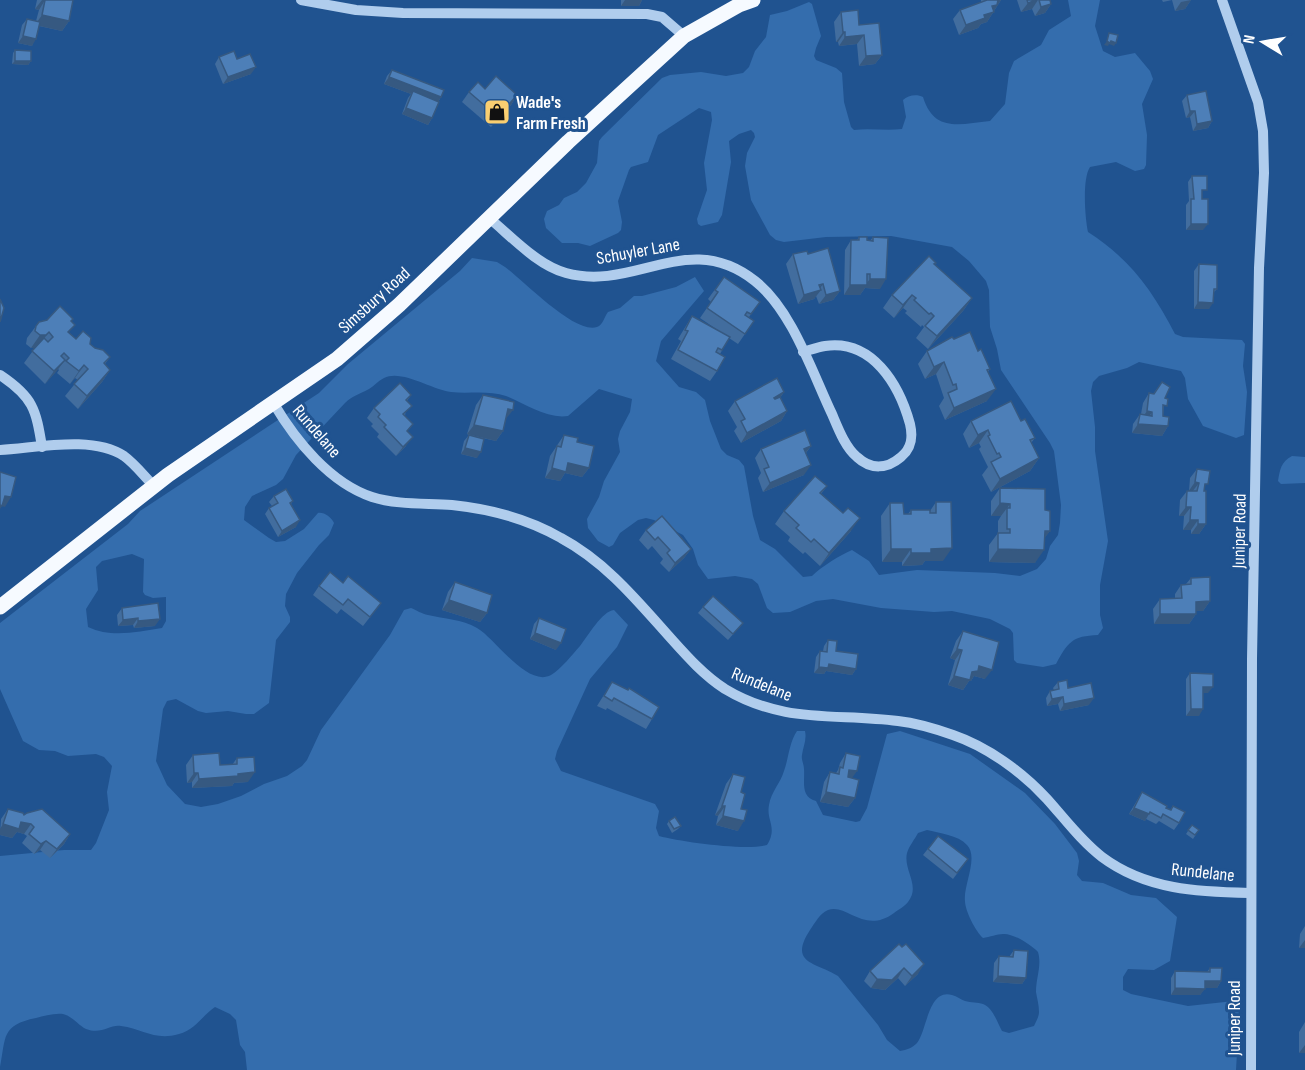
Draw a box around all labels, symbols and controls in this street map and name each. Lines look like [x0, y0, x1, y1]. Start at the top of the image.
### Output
north arrow [1233, 12, 1293, 72]
text: N [1240, 33, 1260, 45]
place label: Wade's Farm Fresh [516, 92, 586, 134]
shop icon: Wade's Farm Fresh [482, 97, 512, 127]
street label: Schuyler Lane [595, 234, 681, 269]
street label: Simsbury Road [334, 263, 414, 338]
street label: Rundelane [288, 400, 345, 462]
street label: Juniper Road [1228, 493, 1251, 570]
street label: Rundelane [728, 663, 795, 706]
street label: Rundelane [1170, 859, 1236, 886]
street label: Juniper Road [1224, 981, 1245, 1056]

